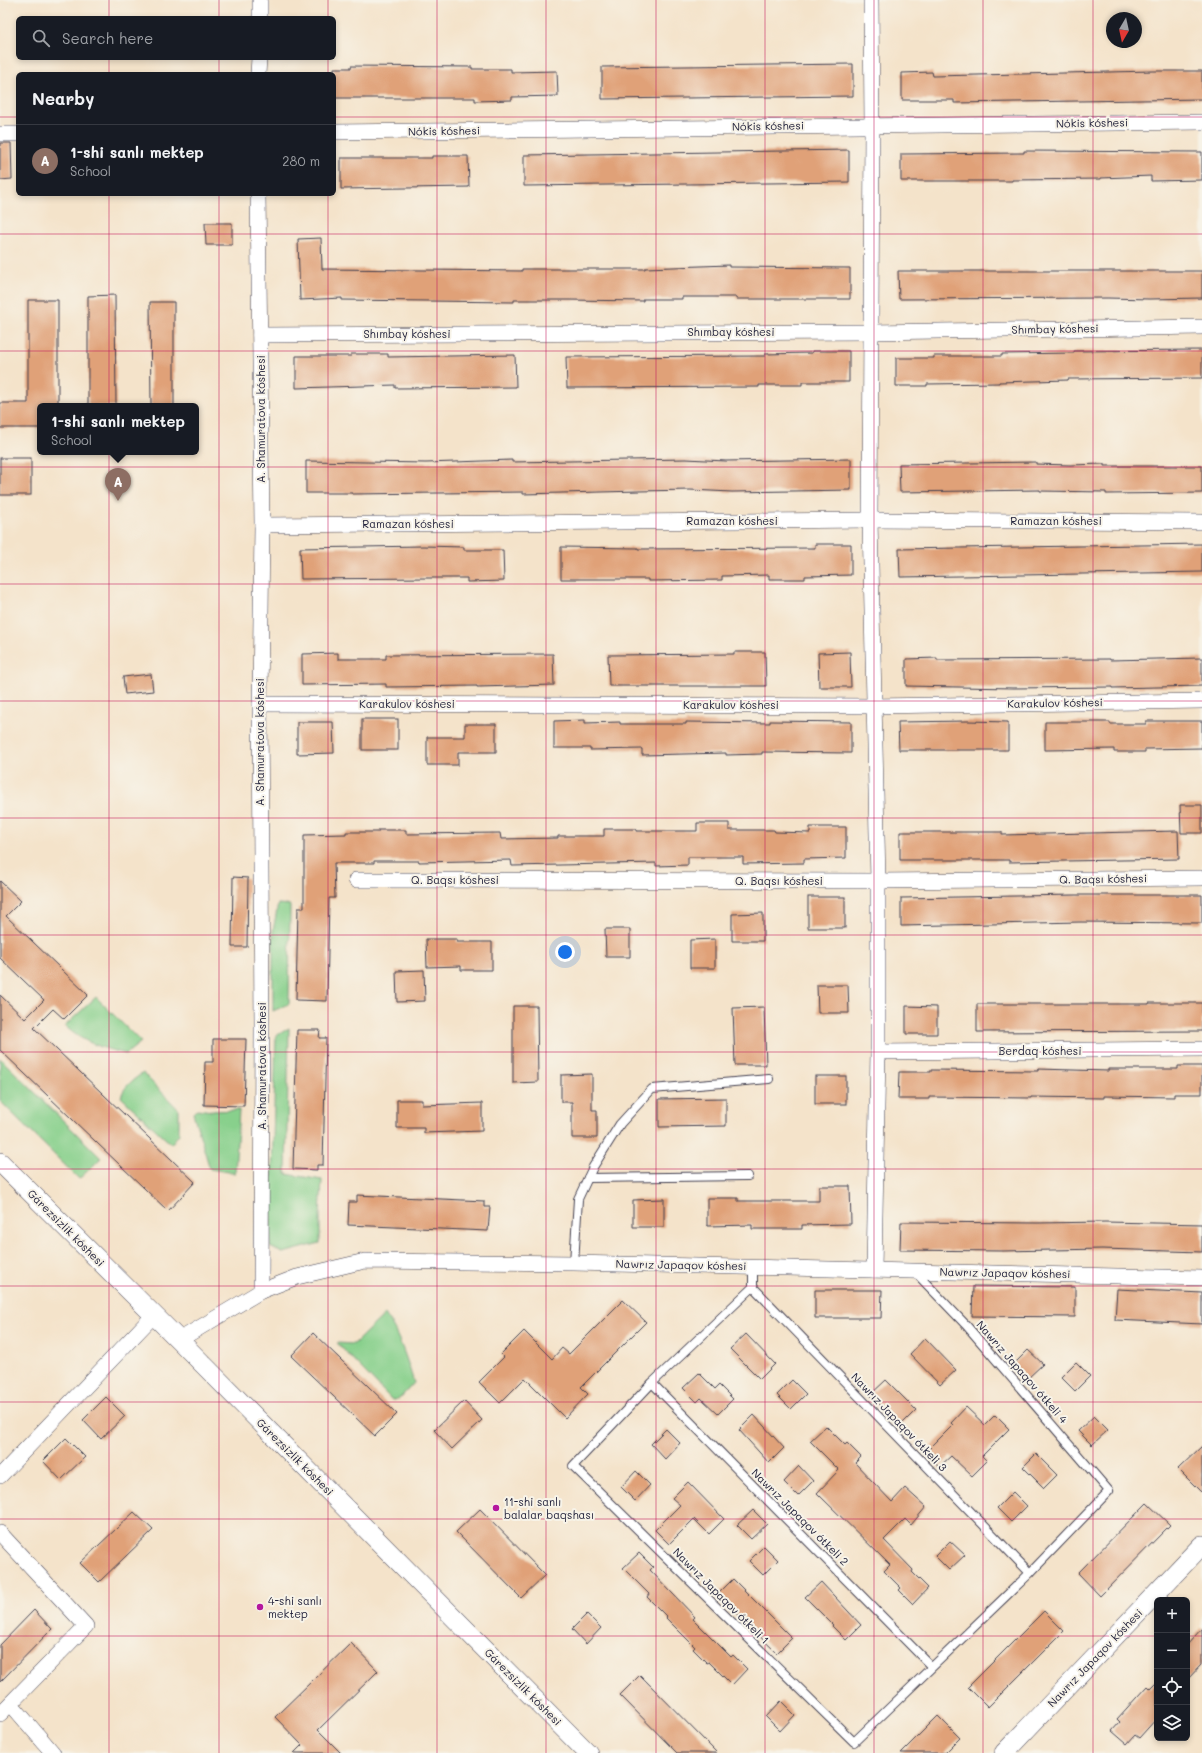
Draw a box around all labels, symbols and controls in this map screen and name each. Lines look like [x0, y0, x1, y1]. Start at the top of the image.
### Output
north arrow [1106, 12, 1142, 48]
search box [16, 16, 336, 60]
icon: search [30, 27, 52, 49]
text: Search here [62, 28, 153, 48]
text: Nearby [32, 87, 94, 109]
street label: Nókis kóshesi [1056, 114, 1128, 131]
street label: Nókis kóshesi [732, 117, 804, 134]
street label: Nókis kóshesi [408, 122, 480, 139]
text: 1-shi sanlı mektep [70, 142, 204, 162]
text: A [40, 152, 50, 169]
text: 280 m [282, 152, 320, 169]
text: School [70, 162, 111, 179]
street label: Shımbay kóshesi [1011, 320, 1099, 337]
street label: Shımbay kóshesi [687, 324, 775, 339]
street label: Shımbay kóshesi [363, 326, 451, 341]
street label: A. Shamuratova kóshesi [253, 355, 268, 483]
popup [37, 403, 199, 455]
text: 1-shi sanlı mektep [51, 411, 185, 431]
text: School [51, 431, 92, 448]
pin: A [105, 468, 131, 501]
street label: Ramazan kóshesi [686, 513, 778, 528]
street label: Ramazan kóshesi [1010, 513, 1102, 528]
street label: Ramazan kóshesi [362, 516, 454, 531]
street label: A. Shamuratova kóshesi [252, 678, 267, 806]
street label: Karakulov kóshesi [1007, 694, 1103, 711]
street label: Karakulov kóshesi [359, 696, 455, 711]
street label: Karakulov kóshesi [683, 697, 779, 712]
street label: Q. Baqsı kóshesi [1059, 870, 1147, 887]
street label: Q. Baqsı kóshesi [411, 872, 499, 887]
street label: Q. Baqsı kóshesi [735, 873, 823, 888]
your location [555, 942, 575, 962]
street label: A. Shamuratova kóshesi [254, 1002, 269, 1130]
street label: Berdaq kóshesi [999, 1043, 1082, 1058]
street label: Gárezsizlik kóshesi [25, 1186, 108, 1269]
street label: Nawrız Japaqov kóshesi [615, 1256, 747, 1273]
street label: Nawrız Japaqov kóshesi [939, 1264, 1071, 1281]
street label: Nawrız Japaqov ótkeli 4 [974, 1317, 1072, 1427]
street label: Nawrız Japaqov ótkeli 3 [848, 1369, 951, 1475]
street label: Gárezsizlik kóshesi [254, 1415, 337, 1498]
street label: Nawrız Japaqov ótkeli 2 [749, 1465, 852, 1568]
place label: 11-shi sanlı balalar baqshası [504, 1494, 594, 1522]
marker: 11-shi sanlı balalar baqshası [491, 1503, 501, 1513]
street label: Nawrız Japaqov ótkeli 1 [670, 1544, 773, 1647]
place label: 4-shi sanlı mektep [268, 1593, 322, 1621]
map controls [1154, 1597, 1190, 1741]
button: + [1154, 1597, 1190, 1633]
marker: 4-shi sanlı mektep [255, 1602, 265, 1612]
street label: Nawrız Japaqov kóshesi [1044, 1605, 1146, 1710]
button: − [1154, 1633, 1190, 1669]
street label: Gárezsizlik kóshesi [482, 1645, 565, 1728]
button: locate [1154, 1669, 1190, 1705]
button: layers [1154, 1705, 1190, 1741]

